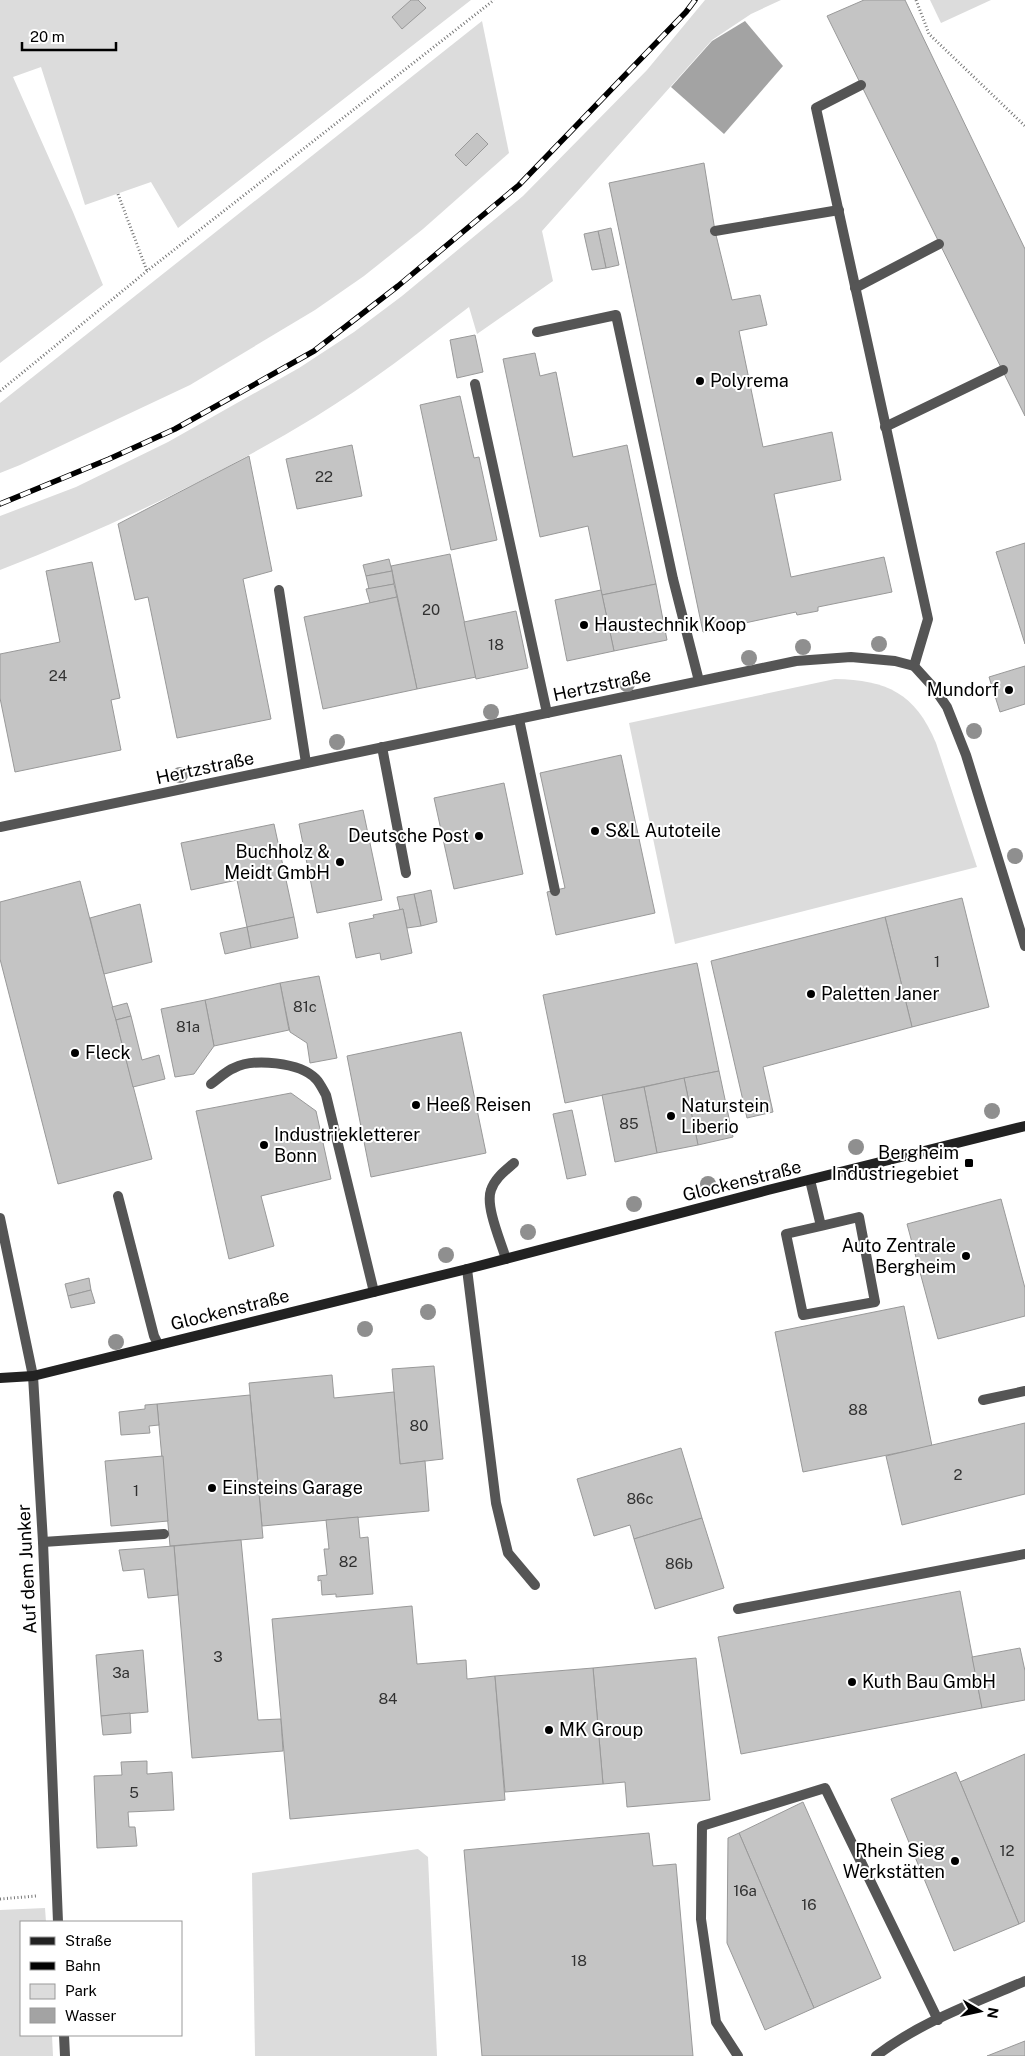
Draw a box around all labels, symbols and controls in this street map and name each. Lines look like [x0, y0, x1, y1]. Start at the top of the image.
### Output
scale bar [22, 20, 116, 52]
text: 20 m [30, 28, 65, 45]
place label: Polyrema [710, 370, 789, 391]
marker: Polyrema [694, 375, 706, 387]
house number: 22 [315, 468, 333, 485]
house number: 20 [422, 601, 440, 618]
place label: Haustechnik Koop [594, 614, 746, 635]
marker: Haustechnik Koop [578, 619, 590, 631]
house number: 18 [488, 636, 504, 653]
street label: Hertzstraße [551, 664, 653, 705]
house number: 24 [49, 667, 67, 684]
place label: Mundorf [927, 679, 999, 700]
marker: Mundorf [1003, 684, 1015, 696]
street label: Hertzstraße [154, 747, 256, 788]
place label: S&L Autoteile [605, 820, 721, 841]
place label: Deutsche Post [348, 825, 469, 846]
marker: S&L Autoteile [589, 825, 601, 837]
marker: Deutsche Post [473, 830, 485, 842]
place label: Buchholz & Meidt GmbH [224, 841, 330, 883]
marker: Buchholz & Meidt GmbH [334, 856, 346, 868]
house number: 1 [934, 953, 940, 970]
place label: Paletten Janer [821, 983, 939, 1004]
marker: Paletten Janer [805, 988, 817, 1000]
house number: 81c [293, 998, 317, 1015]
house number: 81a [176, 1018, 200, 1035]
place label: Fleck [85, 1042, 131, 1063]
marker: Fleck [69, 1047, 81, 1059]
place label: Heeß Reisen [426, 1094, 531, 1115]
place label: Naturstein Liberio [681, 1095, 769, 1137]
marker: Heeß Reisen [410, 1099, 422, 1111]
marker: Naturstein Liberio [665, 1110, 677, 1122]
house number: 85 [619, 1115, 639, 1132]
place label: Industriekletterer Bonn [274, 1124, 420, 1166]
marker: Industriekletterer Bonn [258, 1139, 270, 1151]
place label: Bergheim Industriegebiet [832, 1142, 959, 1184]
street label: Glockenstraße [680, 1156, 803, 1205]
marker: Bergheim Industriegebiet [963, 1157, 975, 1169]
place label: Auto Zentrale Bergheim [841, 1235, 956, 1277]
marker: Auto Zentrale Bergheim [960, 1250, 972, 1262]
street label: Glockenstraße [168, 1285, 291, 1334]
house number: 88 [848, 1401, 868, 1418]
house number: 80 [410, 1417, 428, 1434]
house number: 2 [954, 1466, 963, 1483]
place label: Einsteins Garage [222, 1477, 363, 1498]
house number: 1 [133, 1482, 139, 1499]
marker: Einsteins Garage [206, 1482, 218, 1494]
house number: 86c [626, 1490, 654, 1507]
street label: Auf dem Junker [13, 1504, 40, 1635]
house number: 82 [339, 1553, 357, 1570]
house number: 86b [665, 1555, 693, 1572]
house number: 3 [213, 1648, 223, 1665]
house number: 3a [112, 1664, 130, 1681]
place label: Kuth Bau GmbH [862, 1671, 996, 1692]
marker: Kuth Bau GmbH [846, 1676, 858, 1688]
house number: 84 [378, 1690, 398, 1707]
place label: MK Group [559, 1719, 643, 1740]
marker: MK Group [543, 1724, 555, 1736]
house number: 5 [129, 1784, 139, 1801]
place label: Rhein Sieg Werkstätten [843, 1840, 945, 1882]
house number: 12 [999, 1842, 1015, 1859]
marker: Rhein Sieg Werkstätten [949, 1855, 961, 1867]
house number: 16a [733, 1882, 757, 1899]
house number: 16 [801, 1896, 817, 1913]
legend [20, 1921, 182, 2036]
text: Straße [65, 1932, 112, 1949]
house number: 18 [571, 1952, 587, 1969]
text: Bahn [65, 1957, 101, 1974]
text: Park [65, 1982, 97, 1999]
north arrow [955, 1986, 1005, 2036]
text: N [984, 2006, 1002, 2020]
text: Wasser [65, 2007, 117, 2024]

